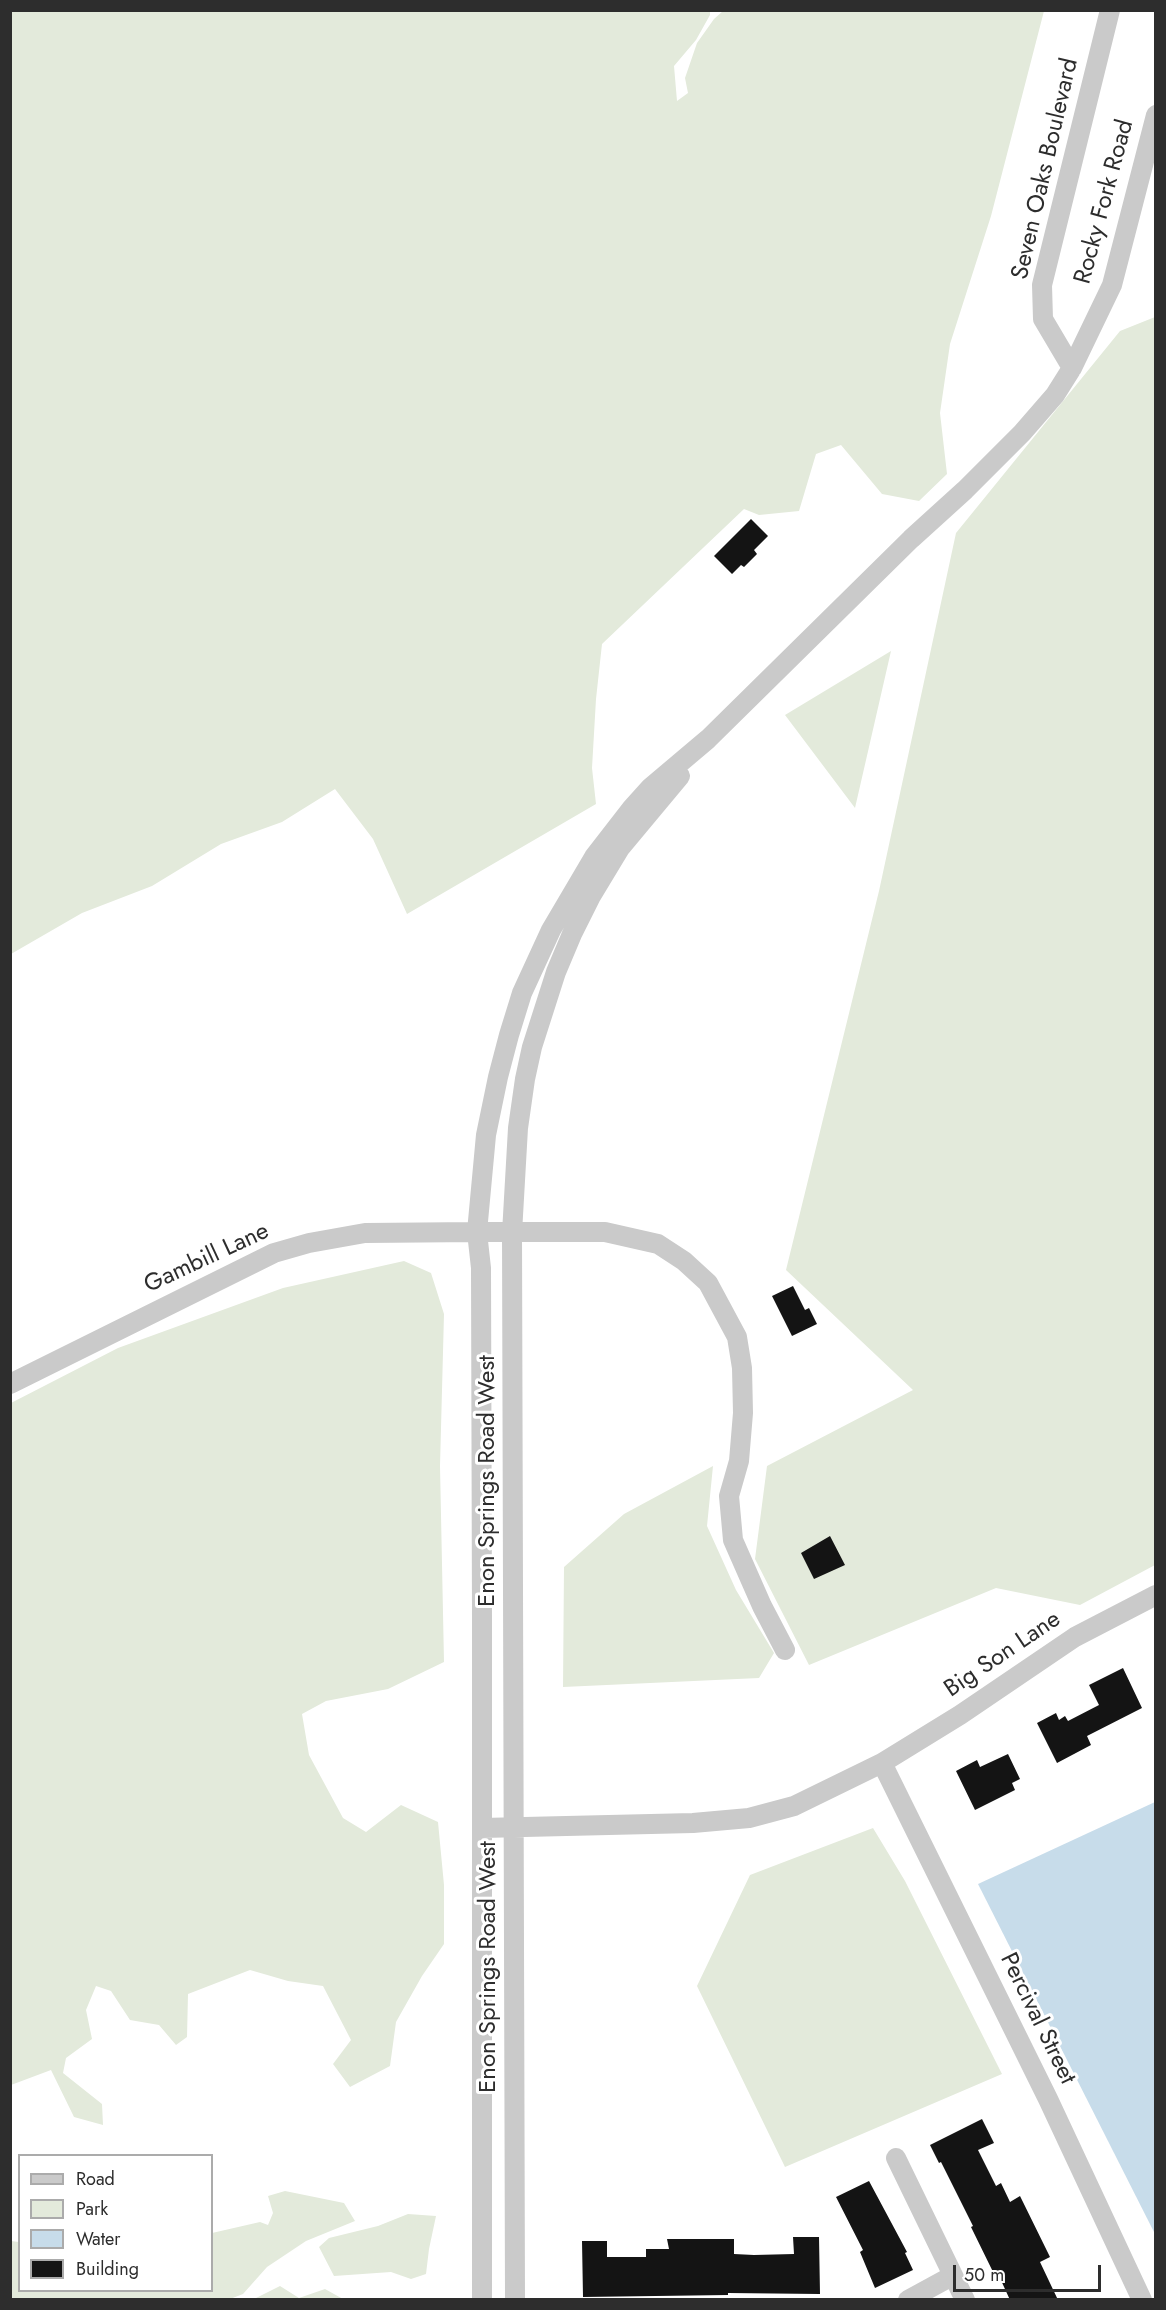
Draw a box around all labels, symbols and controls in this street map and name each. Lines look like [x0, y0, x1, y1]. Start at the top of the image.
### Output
street label: Seven Oaks Boulevard [1007, 56, 1085, 282]
street label: Rocky Fork Road [1069, 117, 1141, 287]
street label: Gambill Lane [140, 1218, 274, 1300]
street label: Enon Springs Road West [474, 1355, 502, 1607]
street label: Big Son Lane [939, 1606, 1067, 1704]
street label: Enon Springs Road West [475, 1841, 503, 2093]
street label: Percival Street [993, 1949, 1081, 2089]
legend [18, 2154, 213, 2292]
text: Road [76, 2166, 115, 2192]
text: Park [76, 2196, 108, 2222]
text: Water [76, 2226, 120, 2252]
scale bar [956, 2253, 1104, 2291]
text: Building [76, 2256, 139, 2282]
text: 50 m [964, 2262, 1004, 2288]

